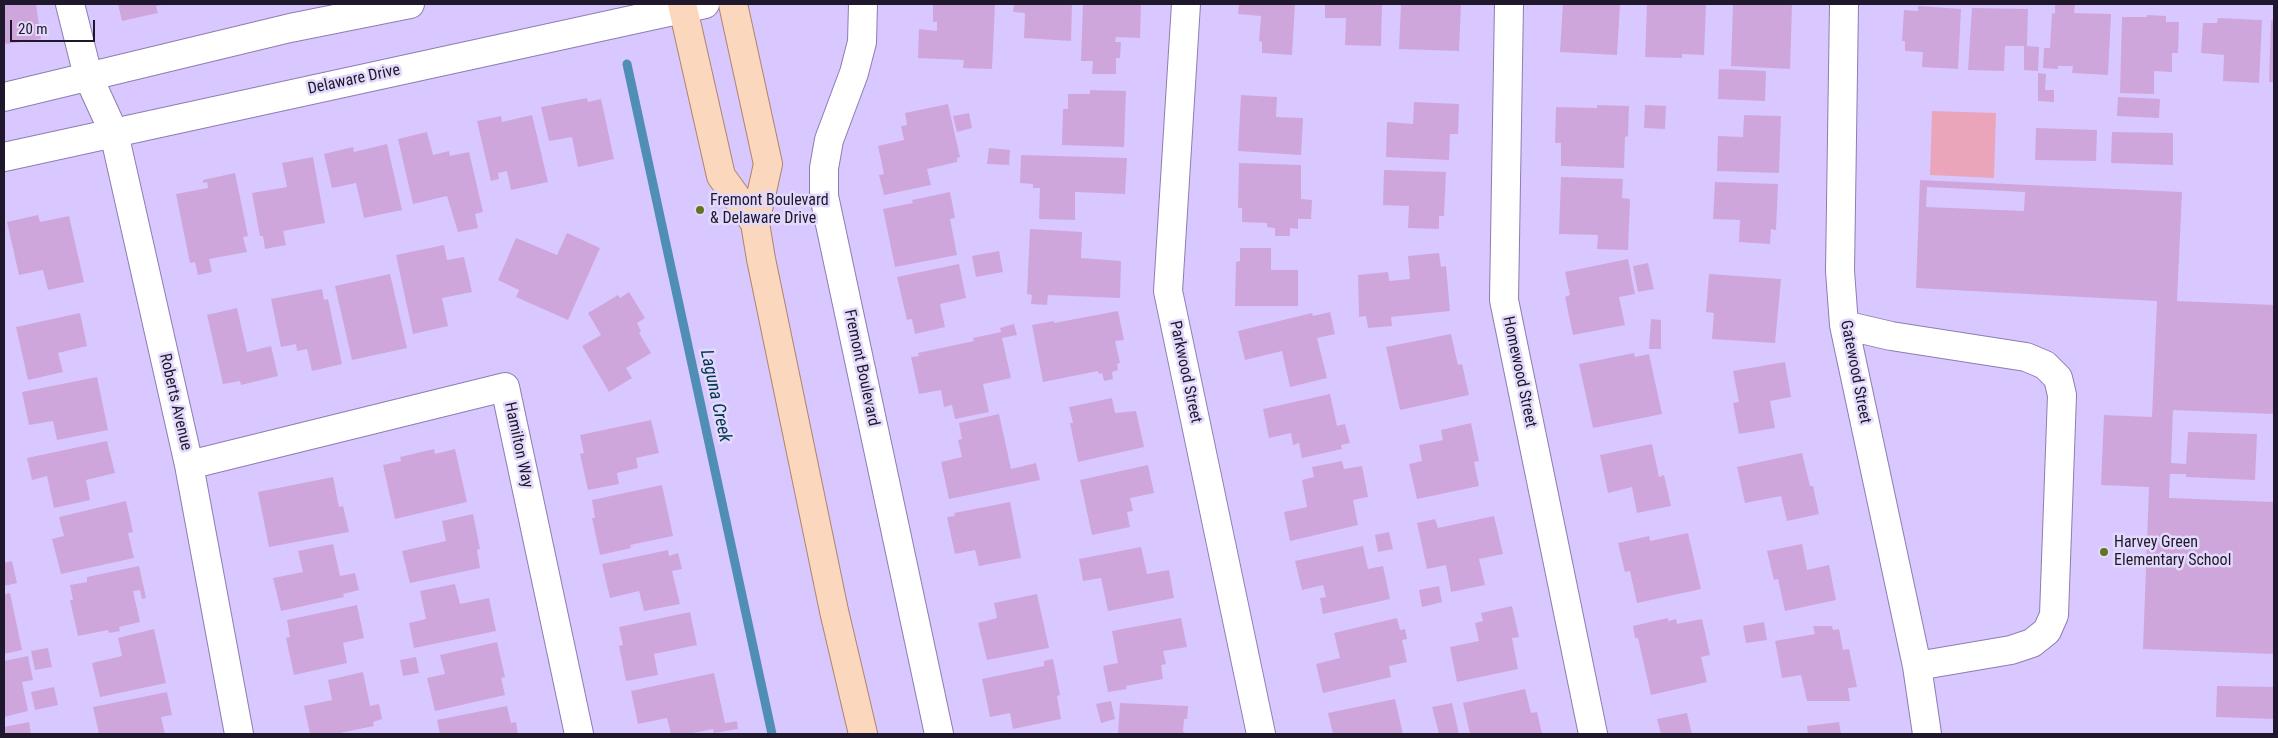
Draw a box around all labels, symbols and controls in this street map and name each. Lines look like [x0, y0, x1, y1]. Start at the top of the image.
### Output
scale bar [12, 10, 98, 42]
text: 20 m [18, 20, 48, 38]
street label: Delaware Drive [306, 61, 402, 99]
place label: Fremont Boulevard & Delaware Drive [710, 191, 829, 229]
marker: Fremont Boulevard & Delaware Drive [694, 204, 706, 216]
street label: Fremont Boulevard [839, 308, 883, 428]
street label: Homewood Street [1498, 315, 1540, 429]
street label: Parkwood Street [1165, 319, 1205, 425]
street label: Gatewood Street [1836, 319, 1874, 425]
water label: Laguna Creek [695, 348, 735, 444]
street label: Roberts Avenue [155, 352, 195, 452]
street label: Hamilton Way [500, 400, 536, 490]
place label: Harvey Green Elementary School [2114, 533, 2231, 571]
marker: Harvey Green Elementary School [2098, 546, 2110, 558]

